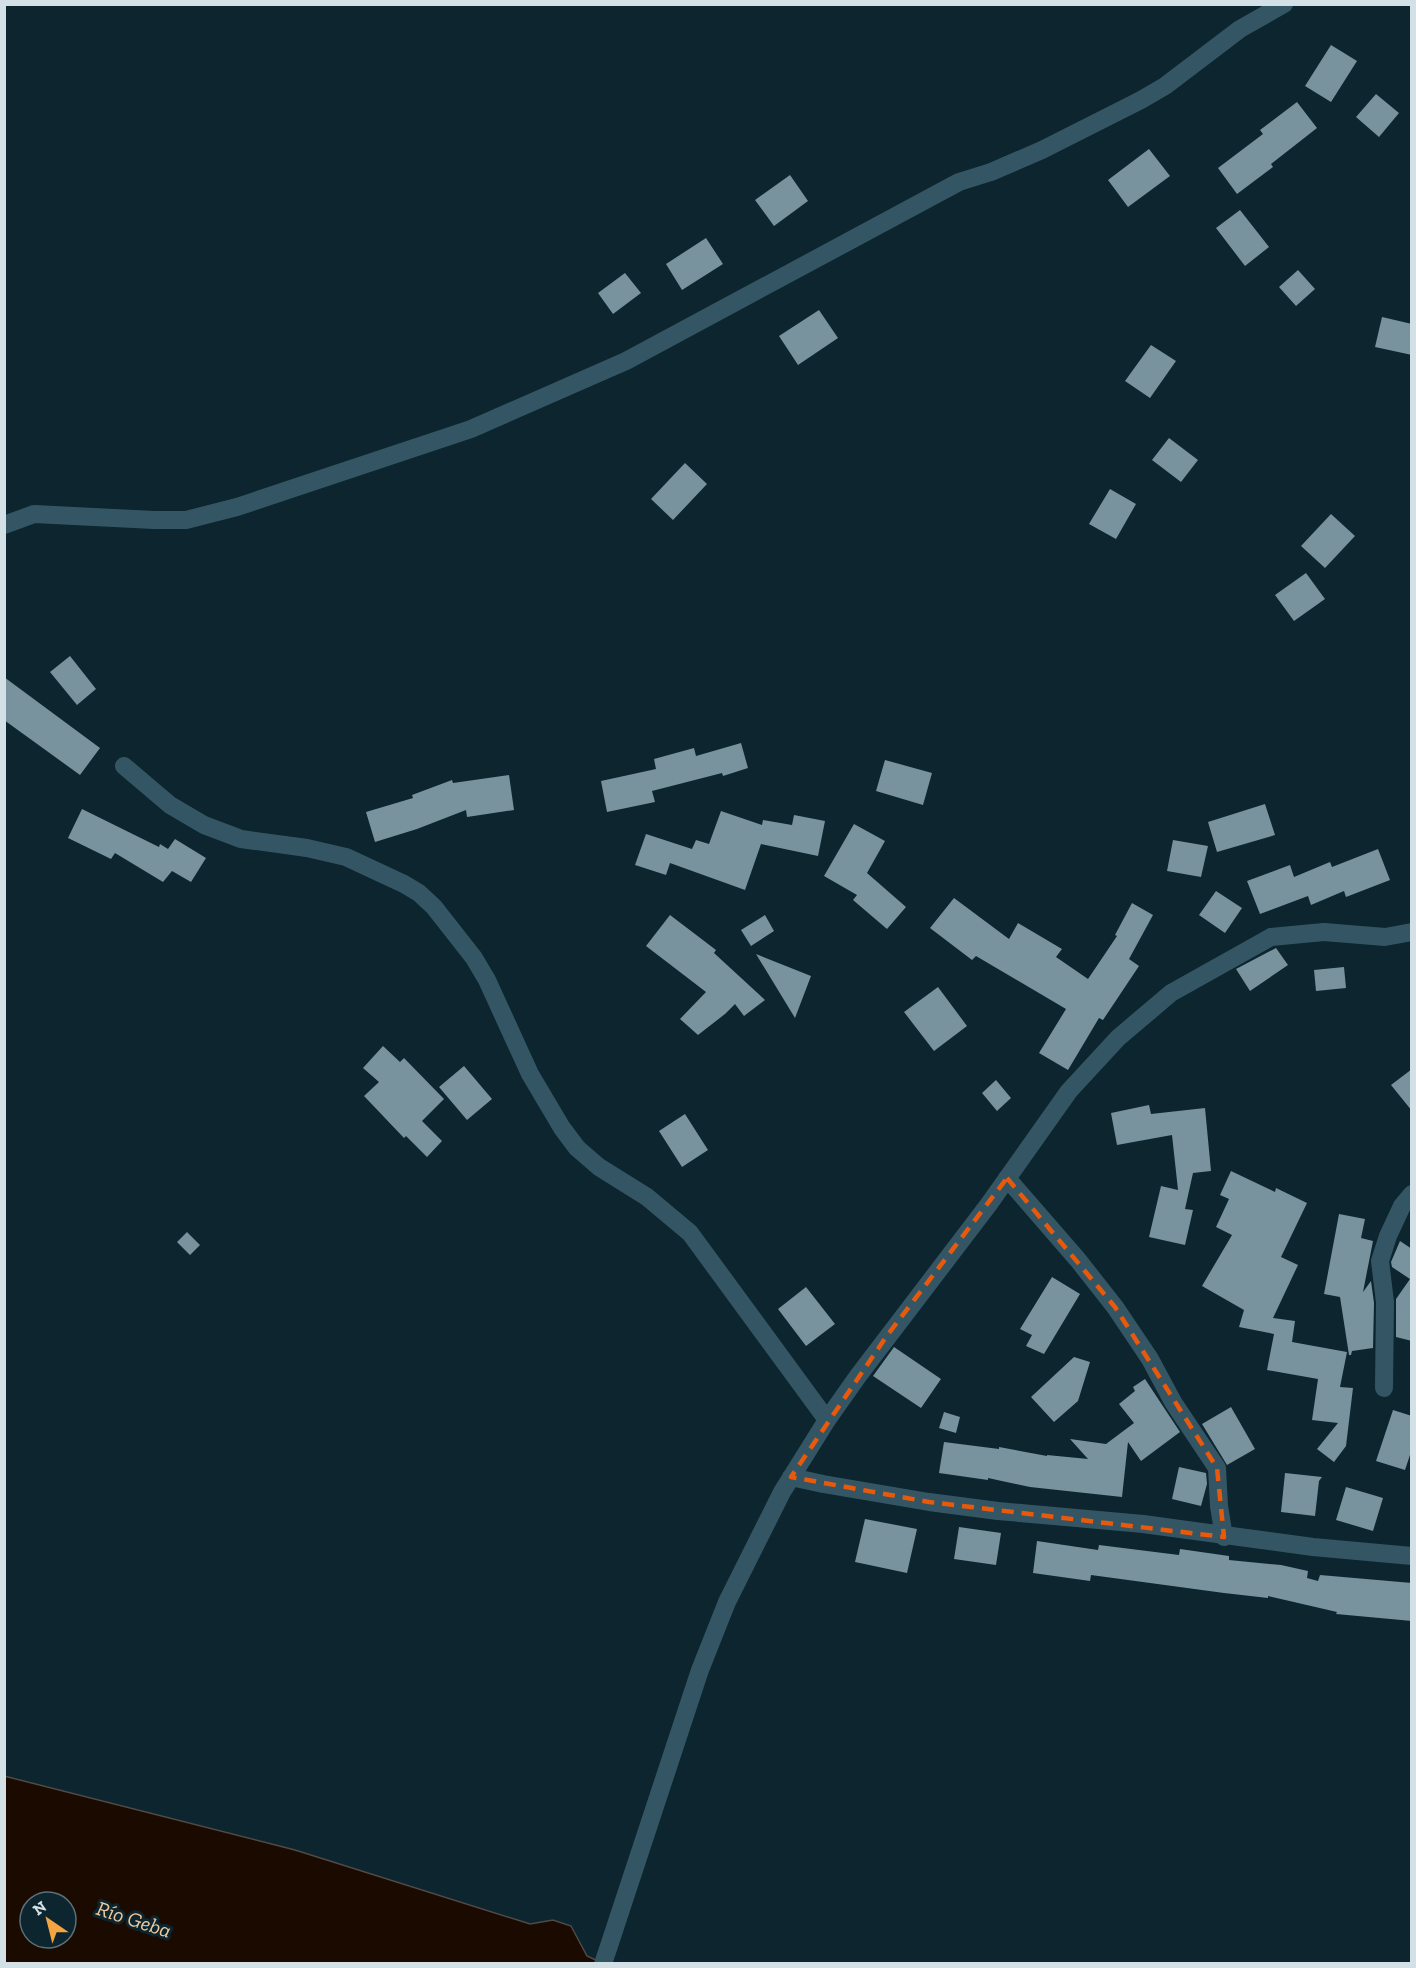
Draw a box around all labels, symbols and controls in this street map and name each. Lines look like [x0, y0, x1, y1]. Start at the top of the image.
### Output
north arrow [18, 1890, 78, 1950]
water label: Río Geba [93, 1895, 175, 1943]
text: N [29, 1897, 50, 1919]

